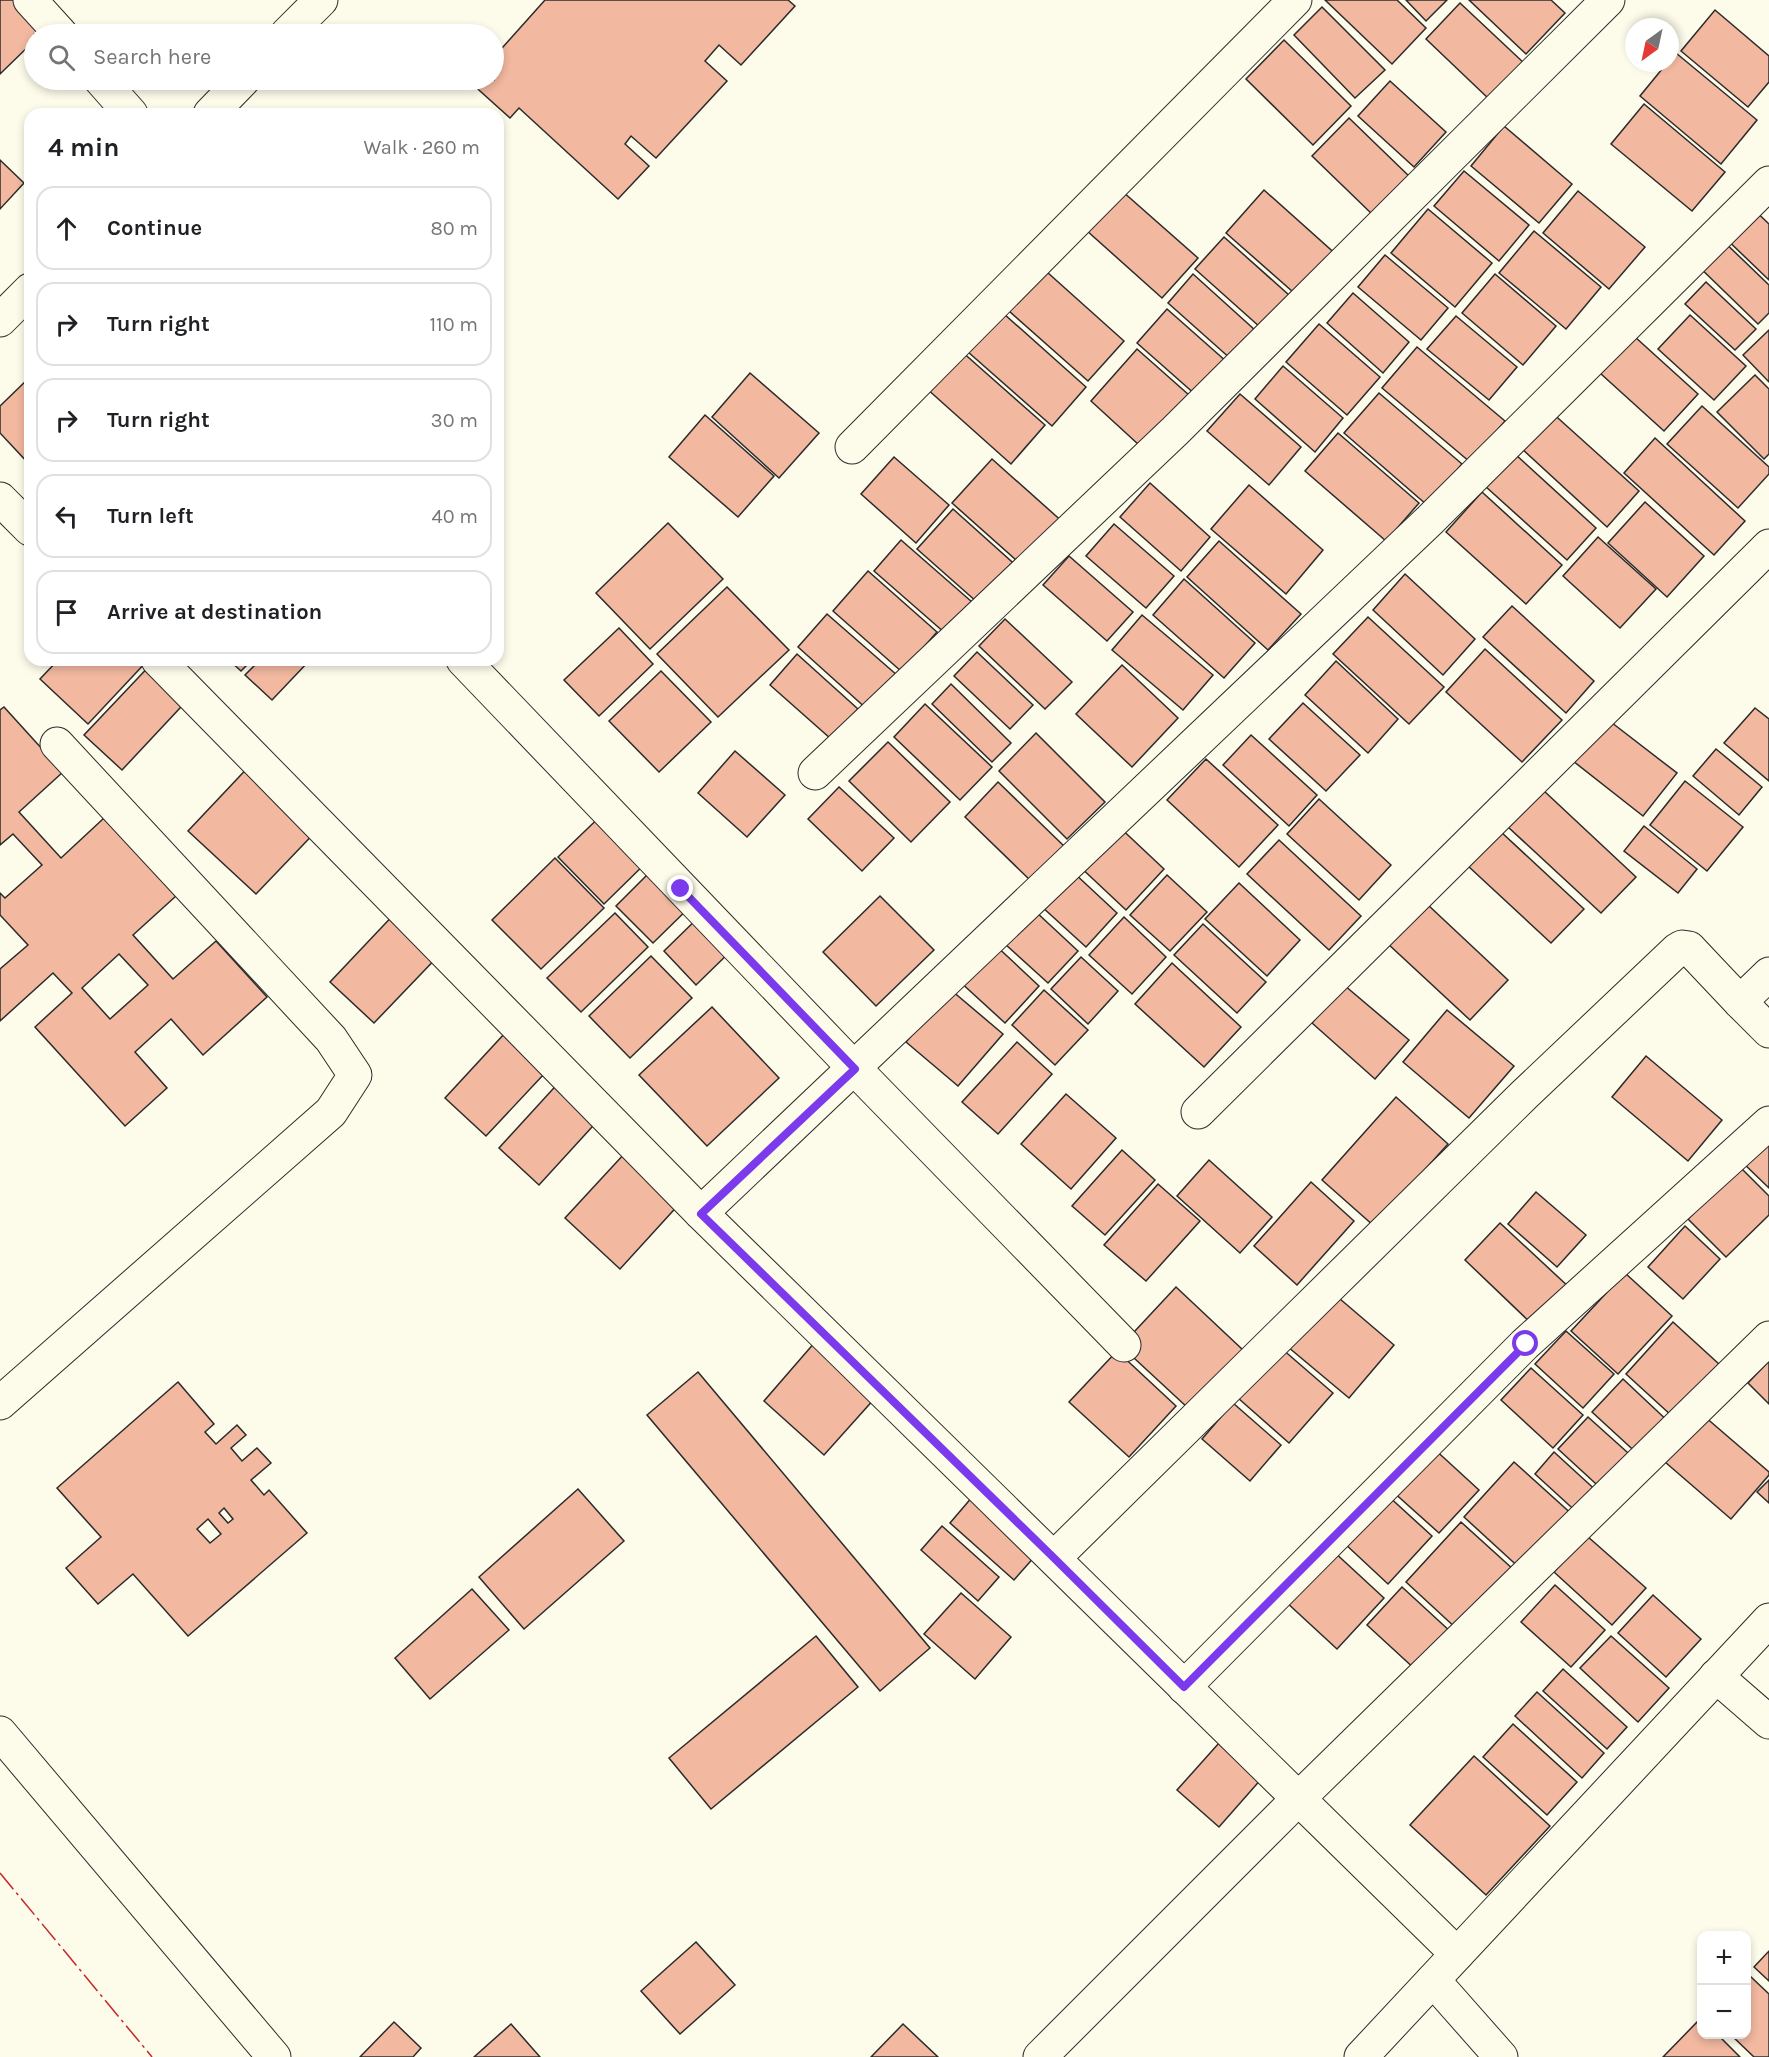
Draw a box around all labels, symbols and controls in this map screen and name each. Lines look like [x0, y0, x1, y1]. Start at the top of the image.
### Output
north arrow [1625, 18, 1679, 72]
search box [24, 24, 504, 90]
icon: search [45, 41, 78, 74]
text: Search here [93, 44, 211, 70]
text: 4 min [48, 132, 119, 163]
text: Walk · 260 m [363, 136, 480, 159]
icon: ahead [50, 212, 83, 245]
text: Continue [107, 215, 202, 241]
text: 80 m [430, 217, 478, 240]
icon: right [50, 308, 83, 341]
text: Turn right [107, 311, 210, 337]
text: 110 m [429, 313, 478, 336]
icon: right [50, 404, 83, 437]
text: Turn right [107, 407, 210, 433]
text: 30 m [431, 409, 478, 432]
icon: left [50, 500, 83, 533]
text: Turn left [107, 503, 194, 529]
text: 40 m [432, 505, 478, 528]
icon: arrive [50, 596, 83, 629]
text: Arrive at destination [107, 599, 322, 625]
route end [667, 875, 693, 901]
route start [1512, 1330, 1538, 1356]
map controls [1697, 1931, 1751, 2039]
button: + [1697, 1931, 1751, 1985]
button: − [1697, 1985, 1751, 2039]

